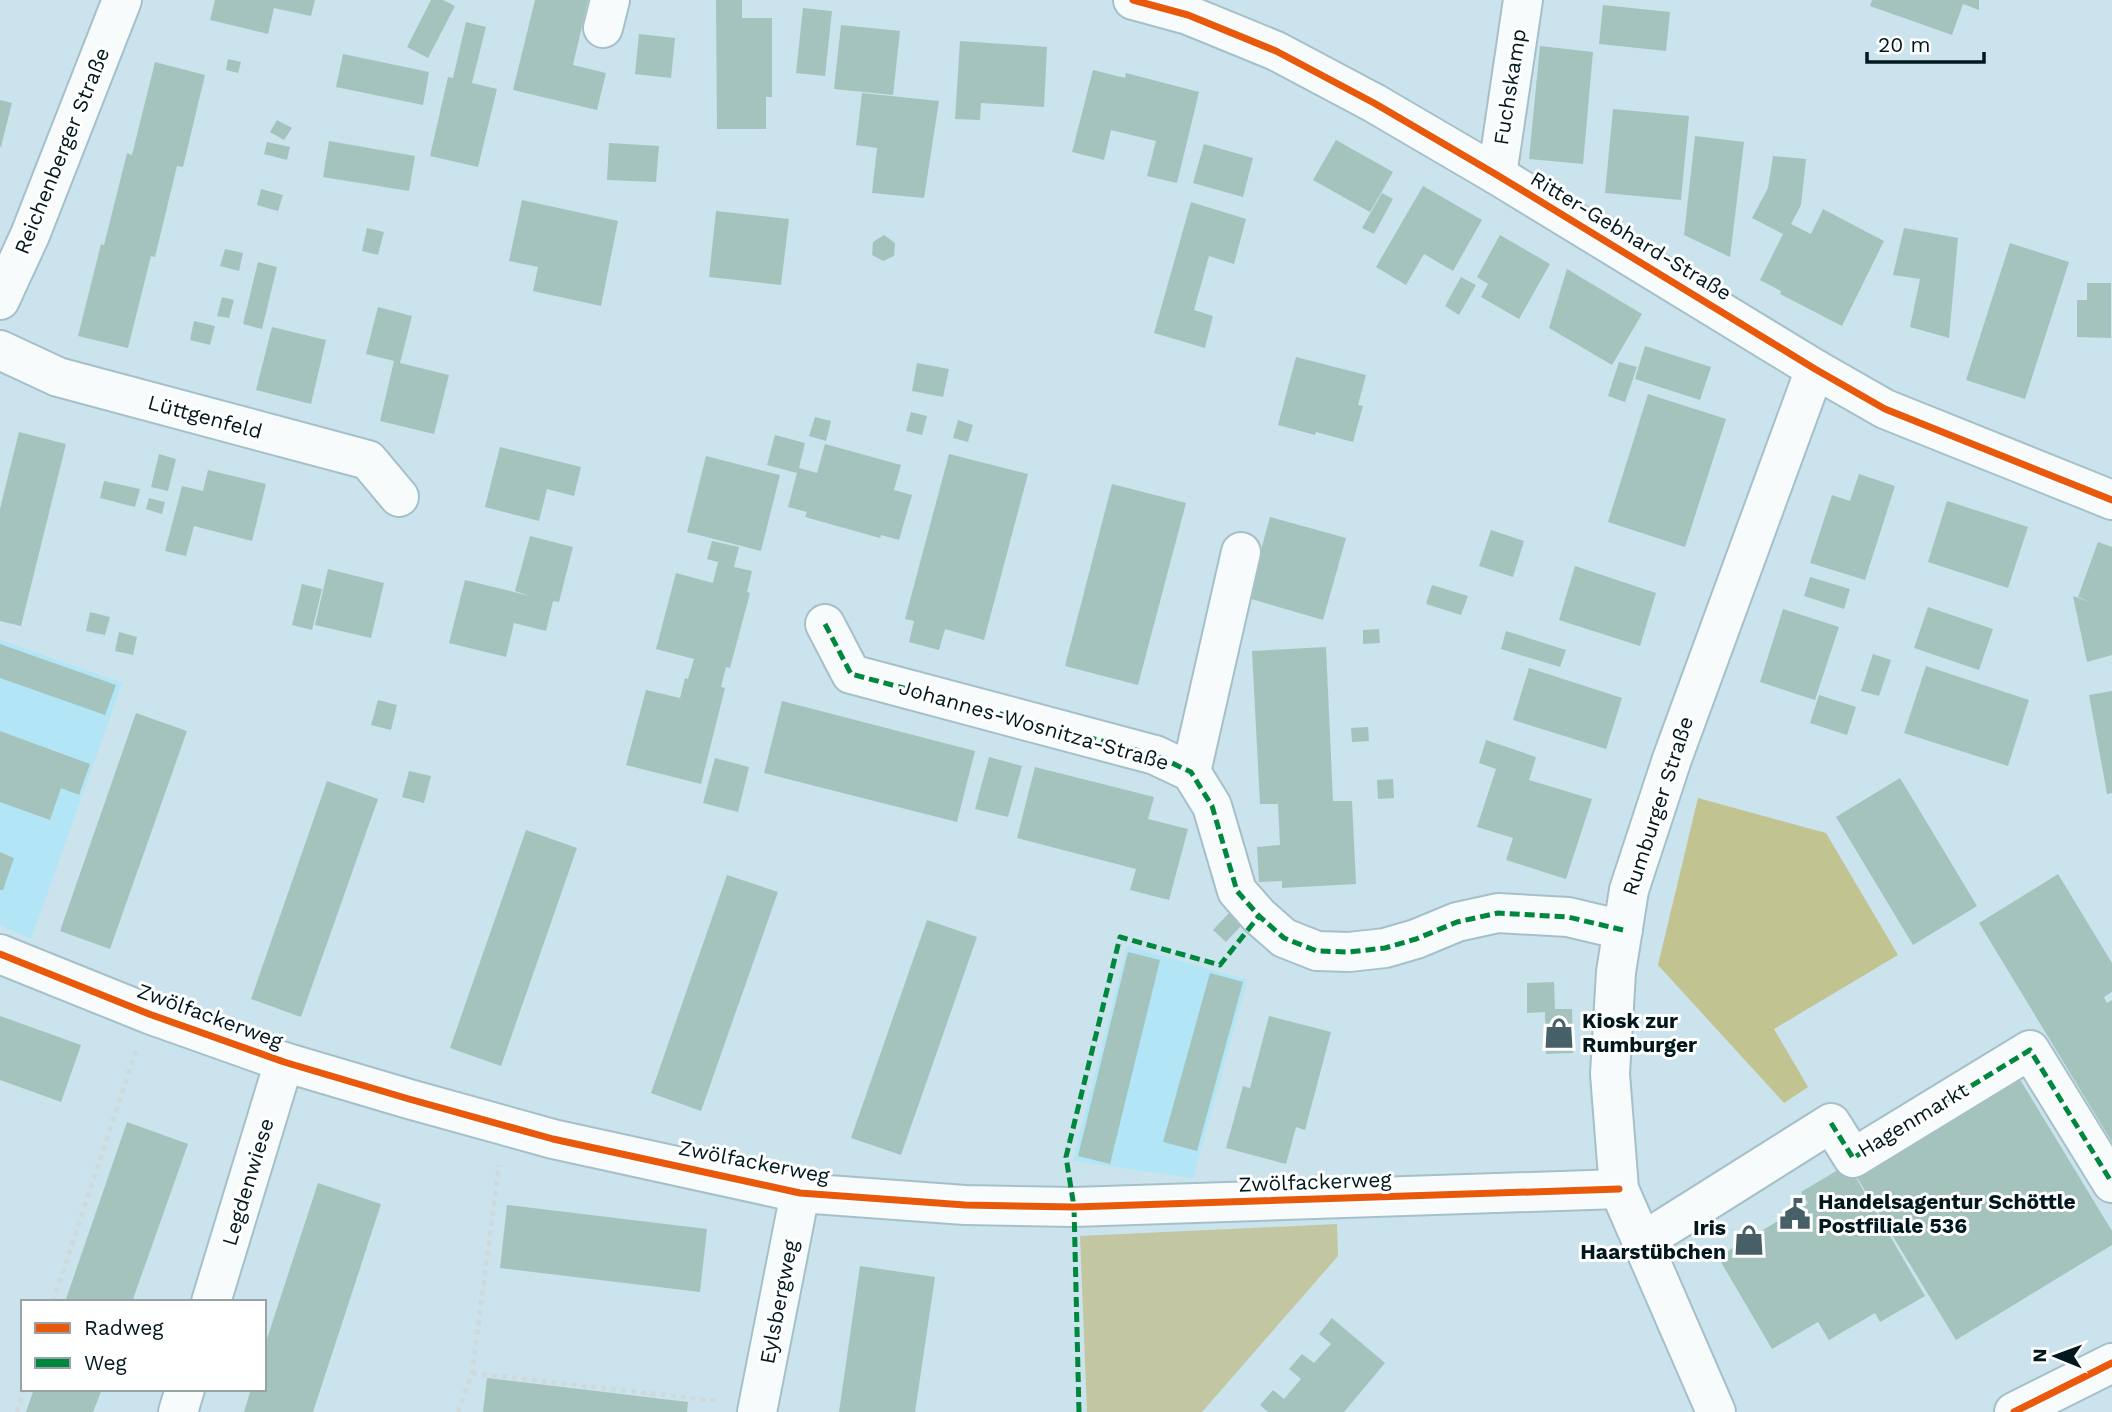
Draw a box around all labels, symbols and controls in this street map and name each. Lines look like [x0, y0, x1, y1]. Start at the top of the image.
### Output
scale bar [1867, 21, 1984, 65]
street label: Fuchskamp [1488, 27, 1531, 147]
text: 20 m [1878, 32, 1930, 57]
street label: Reichenberger Straße [9, 44, 114, 258]
street label: Ritter-Gebhard-Straße [1526, 166, 1736, 306]
street label: Lüttgenfeld [145, 389, 265, 444]
street label: Johannes-Wosnitza-Straße [896, 674, 1172, 775]
street label: Rumburger Straße [1617, 713, 1698, 899]
street label: Zwölfackerweg [134, 978, 287, 1054]
place label: Kiosk zur Rumburger [1582, 1008, 1697, 1057]
shop icon: Kiosk zur Rumburger [1542, 1016, 1576, 1050]
street label: Hagenmarkt [1853, 1077, 1973, 1162]
street label: Legdenwiese [216, 1115, 279, 1249]
street label: Zwölfackerweg [677, 1135, 832, 1189]
street label: Zwölfackerweg [1238, 1166, 1393, 1197]
place label: Handelsagentur Schöttle Postfiliale 536 [1818, 1189, 2076, 1238]
public building icon: Handelsagentur Schöttle Postfiliale 536 [1778, 1197, 1812, 1231]
place label: Iris Haarstübchen [1580, 1215, 1726, 1264]
shop icon: Iris Haarstübchen [1732, 1223, 1766, 1257]
street label: Eylsbergweg [754, 1237, 803, 1366]
legend [21, 1300, 266, 1391]
text: Radweg [84, 1315, 164, 1340]
north arrow [2021, 1321, 2091, 1391]
text: N [2028, 1348, 2051, 1363]
text: Weg [84, 1350, 128, 1375]

